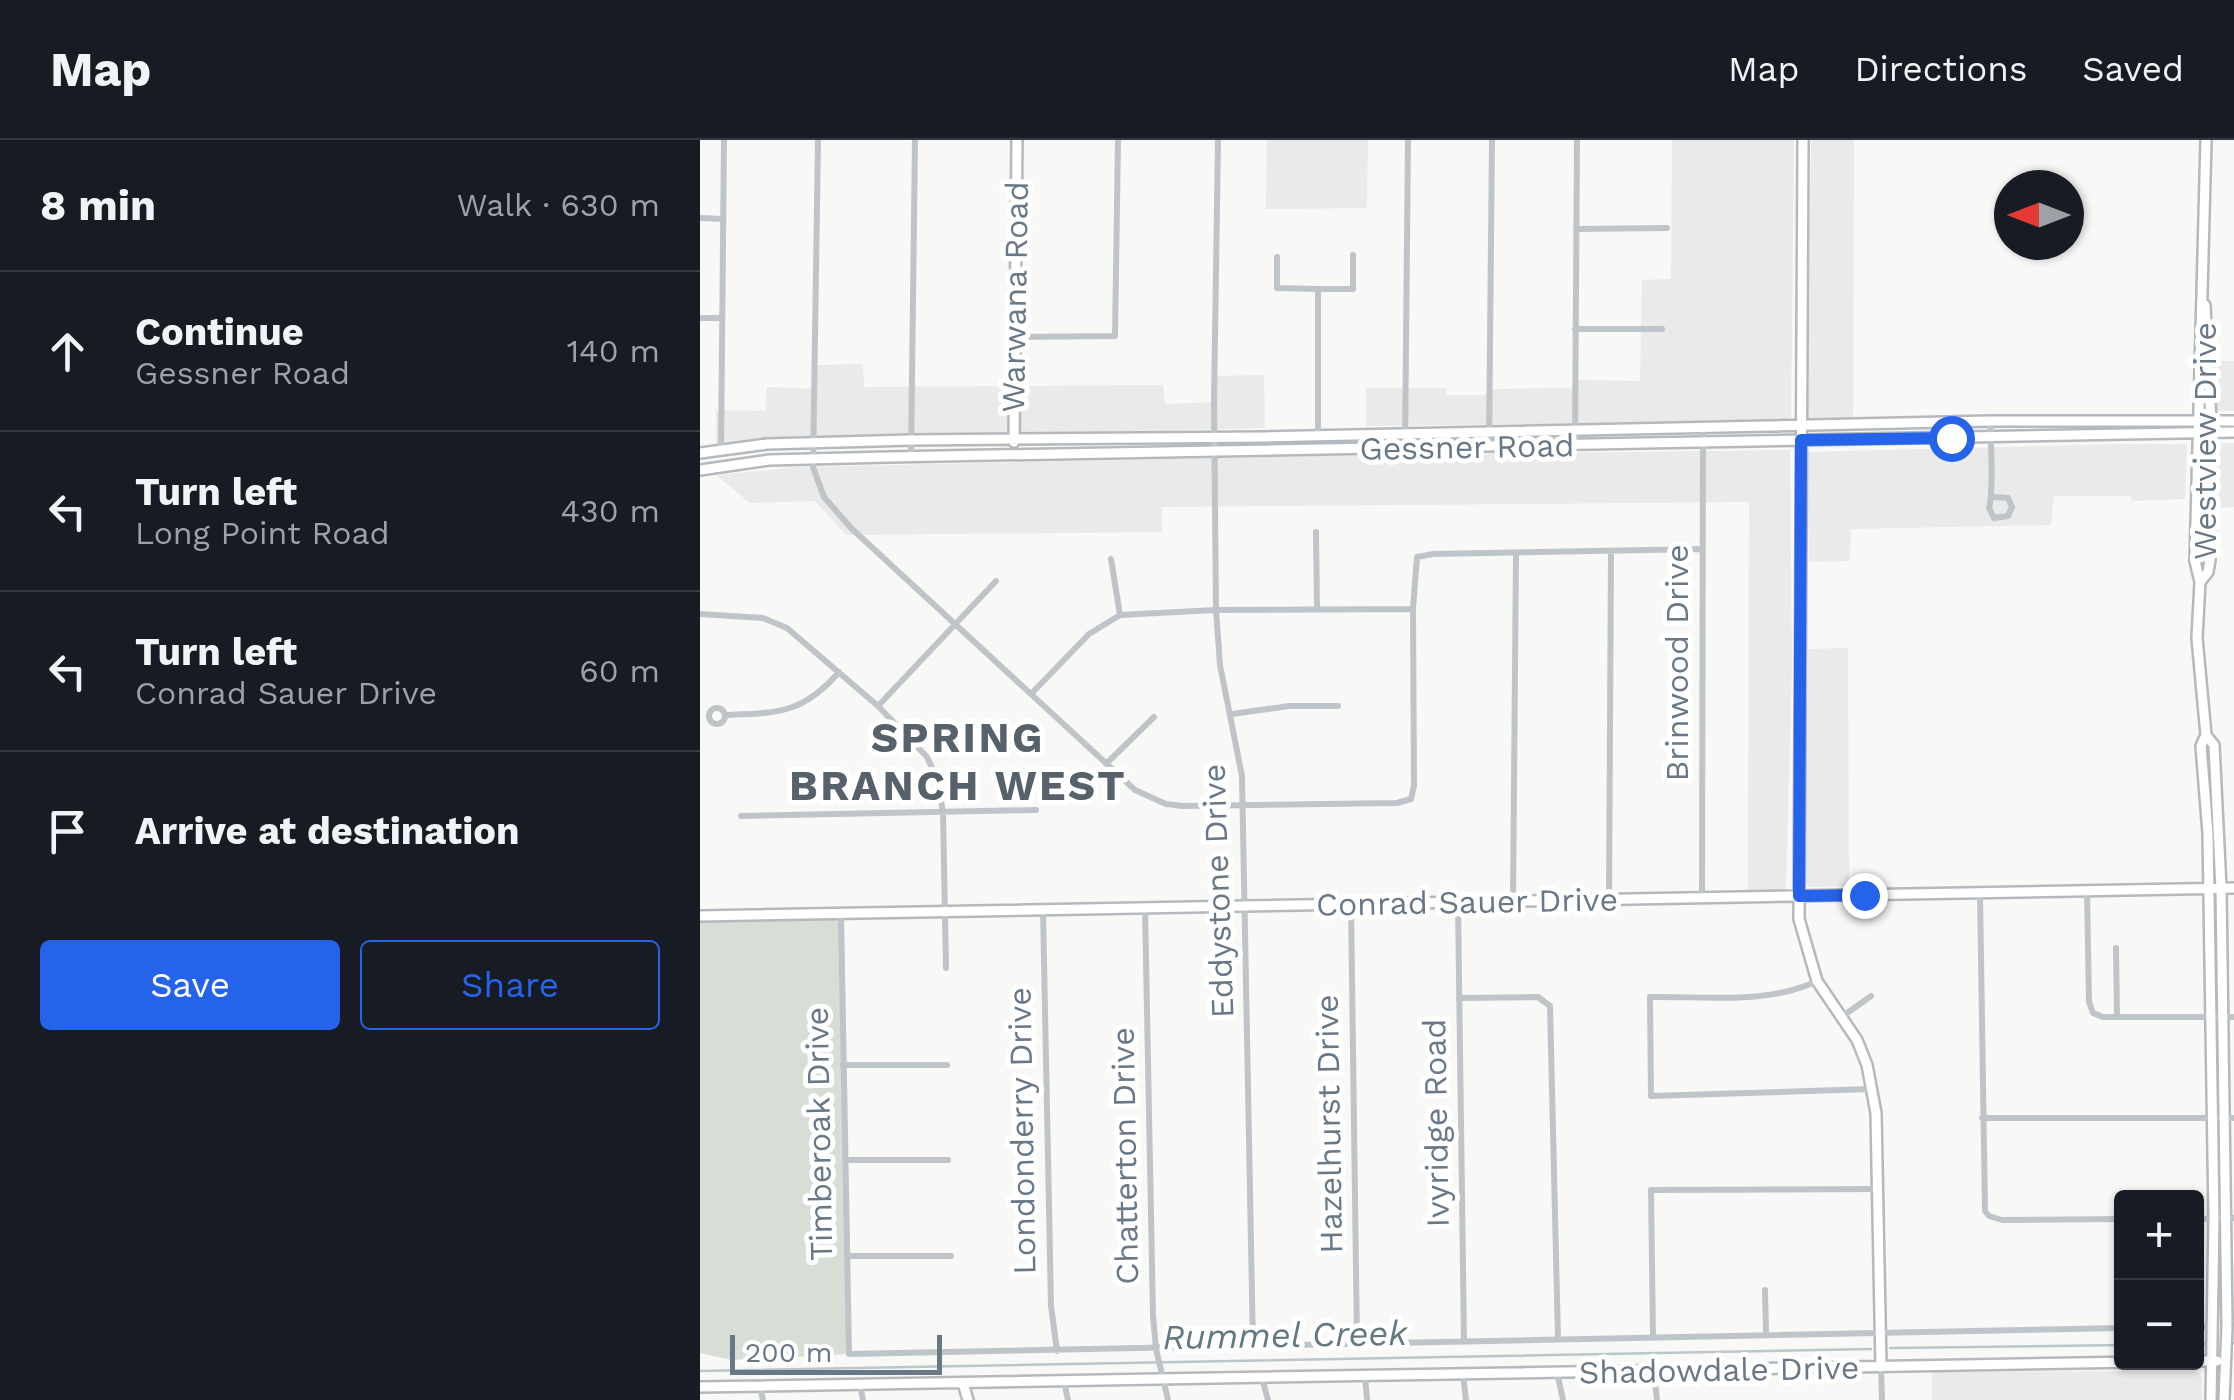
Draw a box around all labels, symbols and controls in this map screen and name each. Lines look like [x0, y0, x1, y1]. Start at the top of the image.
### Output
text: Map [50, 41, 151, 98]
text: Map [1728, 48, 1799, 90]
text: Directions [1854, 48, 2027, 90]
text: Saved [2082, 48, 2184, 90]
north arrow [1994, 170, 2084, 260]
text: 8 min [40, 181, 156, 230]
street label: Warwana Road [994, 181, 1036, 413]
text: Walk · 630 m [457, 186, 660, 224]
text: Continue [135, 310, 304, 354]
street label: Westview Drive [2186, 322, 2224, 560]
icon: ahead [40, 324, 95, 379]
text: 140 m [567, 332, 660, 370]
text: Gessner Road [135, 354, 350, 392]
route start [1929, 416, 1975, 462]
street label: Gessner Road [1359, 426, 1575, 468]
text: Turn left [135, 470, 297, 514]
icon: left [40, 484, 95, 539]
text: 430 m [560, 492, 660, 530]
text: Long Point Road [135, 514, 390, 552]
street label: Brinwood Drive [1658, 544, 1696, 782]
text: Turn left [135, 630, 297, 674]
icon: left [40, 644, 95, 699]
text: 60 m [579, 652, 660, 690]
text: Conrad Sauer Drive [135, 674, 437, 712]
district label: SPRING BRANCH WEST [789, 713, 1127, 810]
street label: Eddystone Drive [1195, 763, 1241, 1019]
icon: arrive [40, 804, 95, 859]
text: Arrive at destination [135, 809, 520, 853]
route end [1842, 873, 1888, 919]
street label: Conrad Sauer Drive [1316, 880, 1618, 924]
button: Save [40, 940, 340, 1030]
button: Share [360, 940, 660, 1030]
street label: Londonderry Drive [1000, 987, 1044, 1275]
street label: Hazelhurst Drive [1308, 994, 1350, 1254]
street label: Timberoak Drive [798, 1007, 840, 1261]
street label: Ivyridge Road [1415, 1018, 1457, 1228]
street label: Chatterton Drive [1104, 1027, 1146, 1285]
map controls [2114, 1190, 2204, 1370]
button: + [2114, 1190, 2204, 1280]
button: − [2114, 1280, 2204, 1370]
water label: Rummel Creek [1162, 1312, 1409, 1358]
scale bar [730, 1330, 942, 1374]
text: 200 m [745, 1336, 832, 1369]
street label: Shadowdale Drive [1579, 1349, 1859, 1391]

